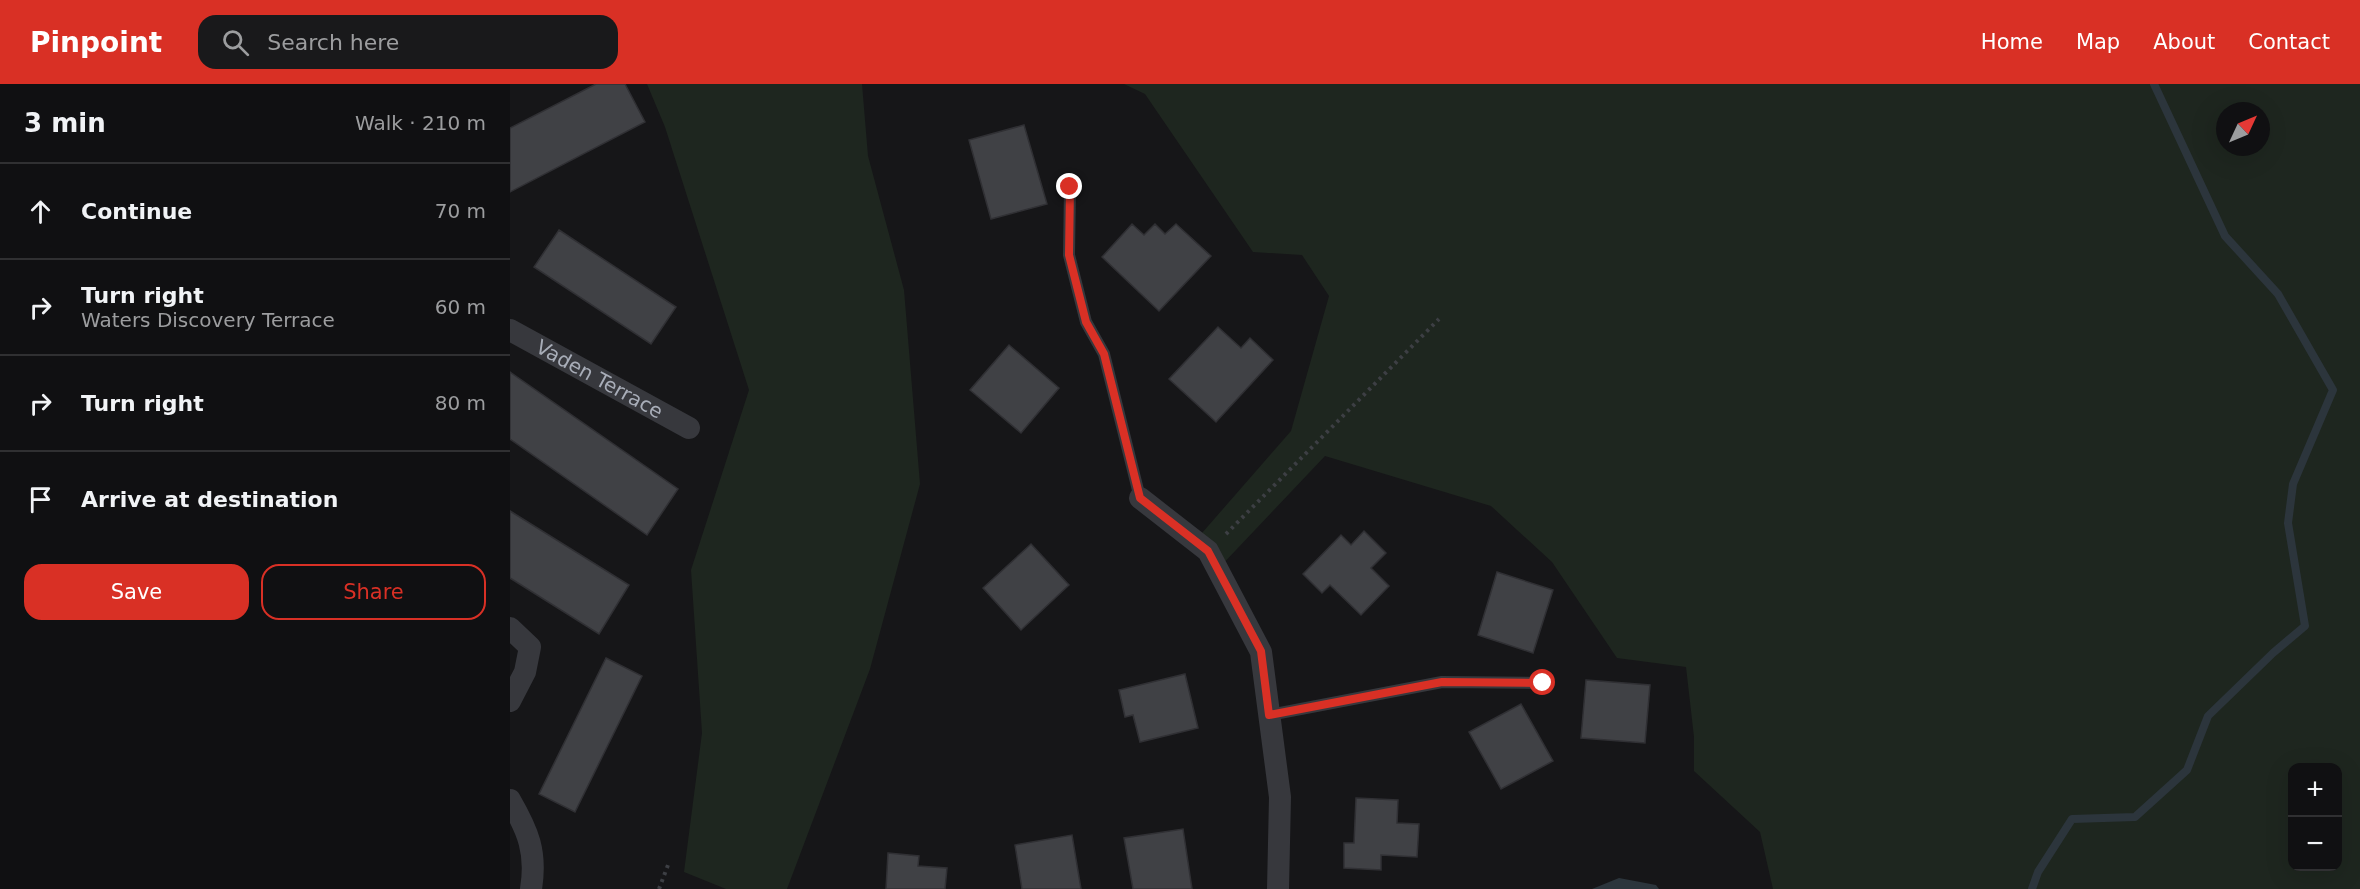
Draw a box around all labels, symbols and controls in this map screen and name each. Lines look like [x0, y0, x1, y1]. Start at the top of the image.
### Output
search box [198, 15, 618, 69]
text: Pinpoint [30, 26, 162, 59]
icon: search [219, 26, 252, 59]
text: Search here [267, 30, 399, 55]
text: Home [1981, 30, 2043, 54]
text: Map [2076, 30, 2120, 54]
text: About [2153, 30, 2215, 54]
text: Contact [2248, 30, 2330, 54]
north arrow [2216, 102, 2270, 156]
text: 3 min [24, 108, 106, 138]
text: Walk · 210 m [355, 111, 486, 135]
route end [1056, 173, 1082, 199]
icon: ahead [24, 195, 57, 228]
text: Continue [81, 199, 192, 224]
text: 70 m [435, 199, 486, 223]
text: Turn right [81, 283, 204, 308]
icon: right [24, 291, 57, 324]
text: 60 m [435, 295, 486, 319]
text: Waters Discovery Terrace [81, 308, 335, 332]
street label: Vaden Terrace [532, 335, 667, 423]
icon: right [24, 387, 57, 420]
text: Turn right [81, 391, 204, 416]
text: 80 m [435, 391, 486, 415]
icon: arrive [24, 483, 57, 516]
text: Arrive at destination [81, 487, 338, 512]
button: Save [24, 564, 249, 620]
button: Share [261, 564, 486, 620]
route start [1529, 669, 1555, 695]
map controls [2288, 763, 2342, 871]
button: + [2288, 763, 2342, 817]
button: − [2288, 817, 2342, 871]

